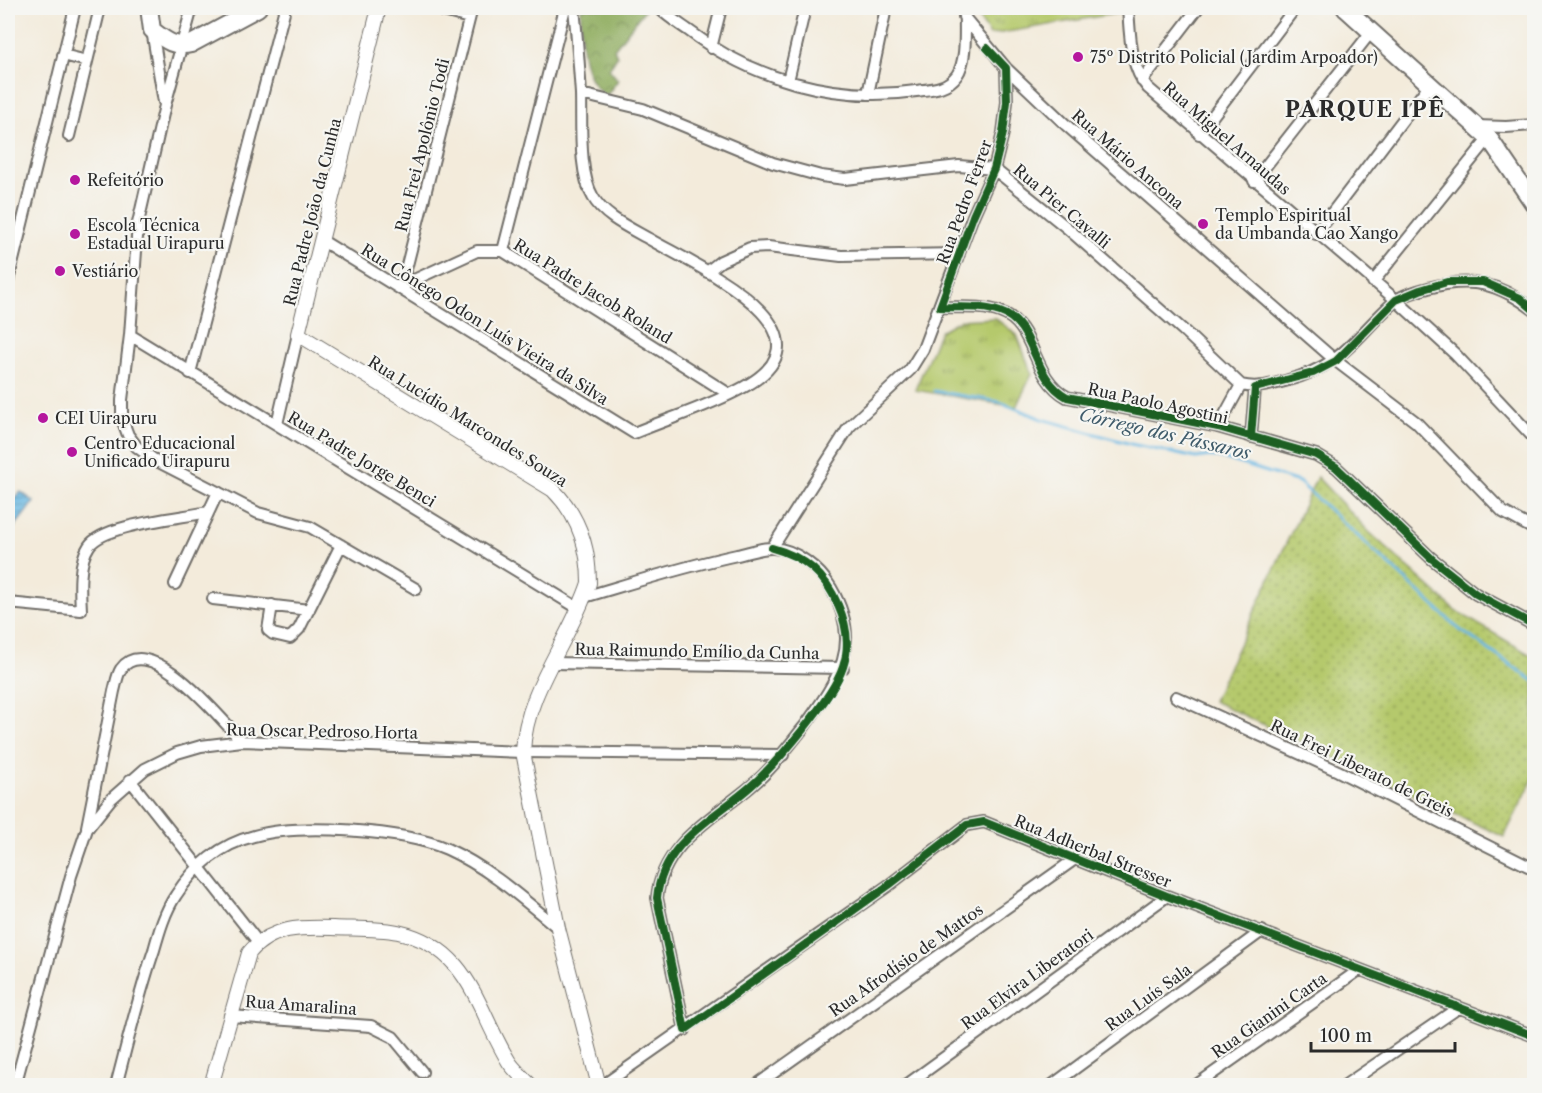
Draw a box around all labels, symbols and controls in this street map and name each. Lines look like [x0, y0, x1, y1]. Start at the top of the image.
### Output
place label: 75º Distrito Policial (Jardim Arpoador) [1090, 47, 1378, 67]
marker: 75º Distrito Policial (Jardim Arpoador) [1071, 50, 1085, 64]
street label: Rua Frei Apolônio Todi [391, 56, 453, 234]
street label: Rua Miguel Arnaudas [1159, 77, 1295, 199]
district label: PARQUE IPÊ [1285, 95, 1445, 123]
street label: Rua Mário Ancona [1068, 105, 1189, 214]
street label: Rua Padre João da Cunha [279, 115, 345, 308]
street label: Rua Pedro Ferrer [932, 137, 996, 267]
street label: Rua Pier Cavalli [1009, 160, 1115, 252]
place label: Refeitório [87, 170, 164, 190]
marker: Refeitório [68, 173, 82, 187]
place label: Templo Espiritual da Umbanda Cao Xango [1215, 205, 1398, 243]
place label: Escola Técnica Estadual Uirapuru [87, 215, 225, 253]
marker: Templo Espiritual da Umbanda Cao Xango [1196, 217, 1210, 231]
marker: Escola Técnica Estadual Uirapuru [68, 227, 82, 241]
street label: Rua Padre Jacob Roland [510, 234, 676, 348]
street label: Rua Cônego Odon Luís Vieira da Silva [358, 239, 613, 409]
place label: Vestiário [71, 261, 139, 281]
marker: Vestiário [53, 264, 67, 278]
street label: Rua Lucídio Marcondes Souza [365, 351, 572, 491]
street label: Rua Paolo Agostini [1086, 378, 1230, 428]
water label: Córrego dos Pássaros [1077, 404, 1253, 464]
street label: Rua Padre Jorge Benci [284, 407, 440, 511]
place label: CEI Uirapuru [55, 408, 157, 428]
marker: CEI Uirapuru [36, 411, 50, 425]
place label: Centro Educacional Unificado Uirapuru [84, 433, 236, 471]
marker: Centro Educacional Unificado Uirapuru [65, 445, 79, 459]
street label: Rua Raimundo Emílio da Cunha [574, 639, 820, 663]
street label: Rua Frei Liberato de Greis [1267, 715, 1457, 821]
street label: Rua Oscar Pedroso Horta [226, 719, 419, 743]
street label: Rua Adherbal Stresser [1011, 810, 1175, 892]
street label: Rua Afrodísio de Mattos [825, 899, 987, 1021]
street label: Rua Elvira Liberatori [957, 924, 1097, 1034]
street label: Rua Luís Sala [1101, 959, 1195, 1035]
street label: Rua Gianini Carta [1208, 968, 1331, 1062]
street label: Rua Amaralina [245, 991, 358, 1019]
scale bar [1311, 1015, 1455, 1053]
text: 100 m [1320, 1025, 1372, 1047]

